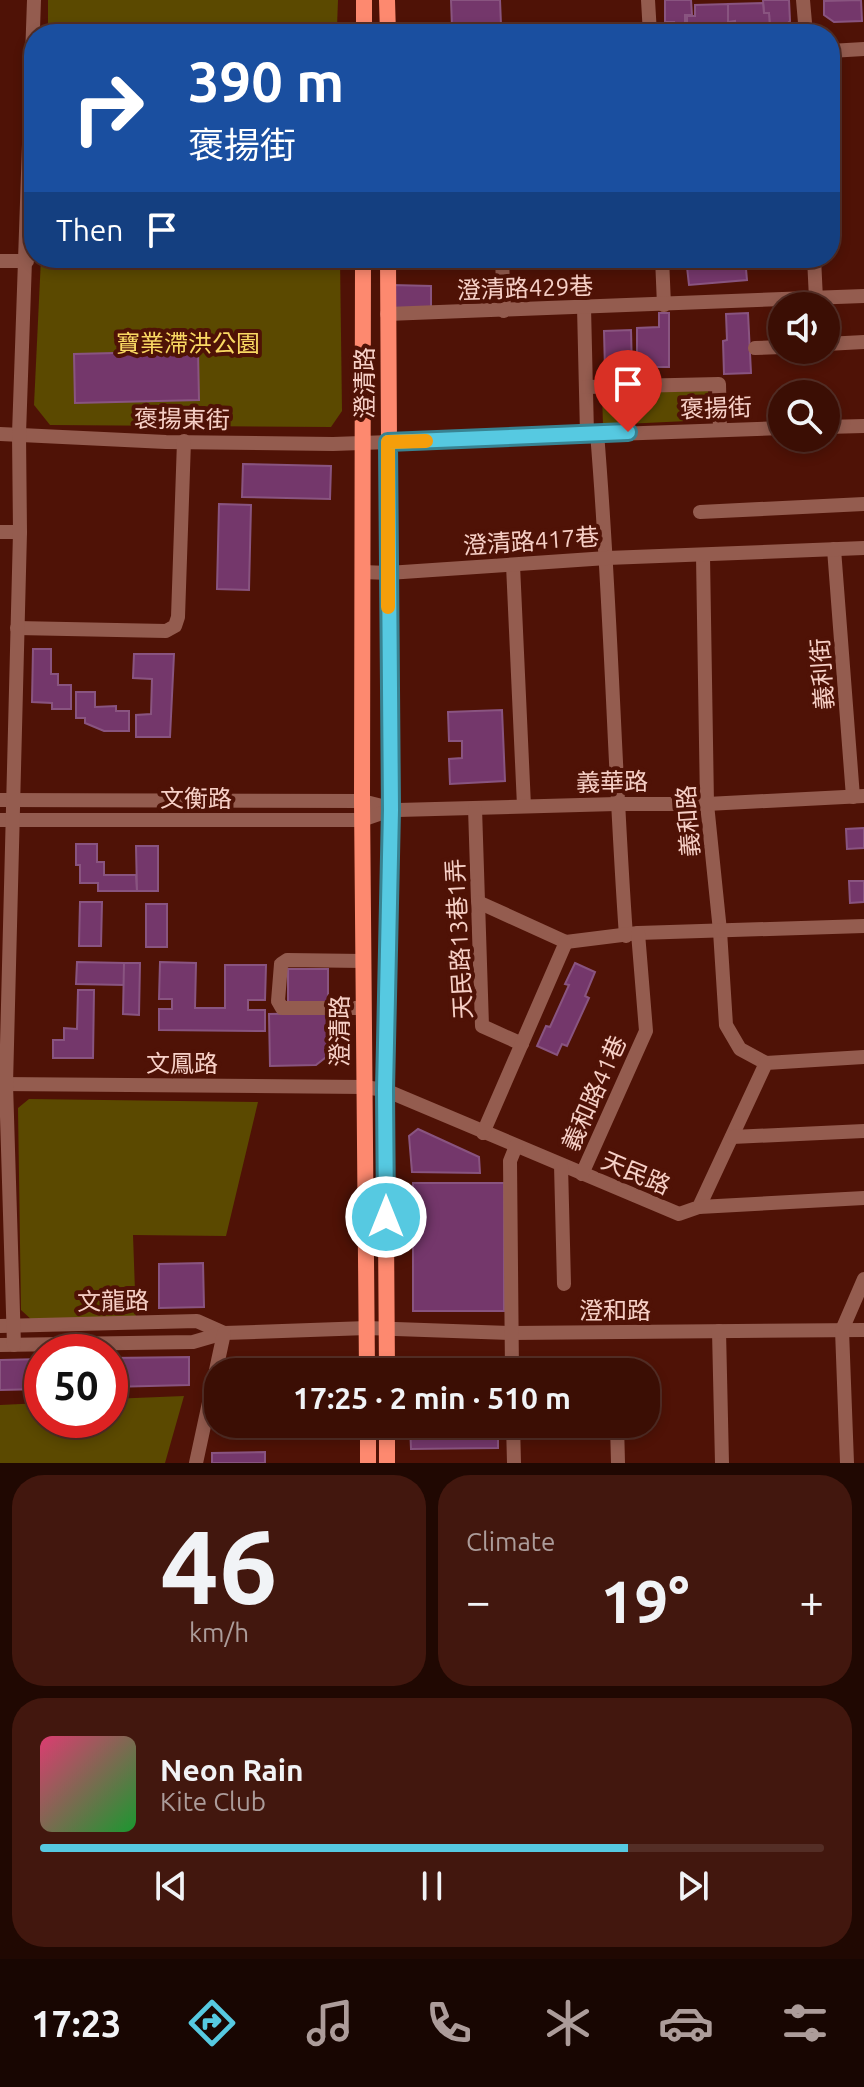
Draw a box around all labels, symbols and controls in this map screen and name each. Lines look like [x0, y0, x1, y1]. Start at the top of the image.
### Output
text: 390 m [188, 50, 344, 113]
icon: right [56, 56, 160, 160]
text: 褒揚街 [188, 124, 296, 165]
icon: arrive [140, 208, 184, 252]
text: Then [56, 213, 124, 247]
street label: 澄清路429巷 [456, 272, 594, 304]
map controls [768, 292, 840, 452]
button: sound [768, 292, 840, 364]
park label: 寶業滯洪公園 [116, 330, 260, 357]
street label: 澄清路 [351, 347, 378, 419]
pin [594, 350, 662, 432]
icon: arrive [606, 362, 650, 406]
button: search [768, 380, 840, 452]
street label: 褒揚街 [680, 393, 752, 423]
street label: 褒揚東街 [134, 405, 230, 433]
street label: 澄清路417巷 [462, 523, 600, 559]
street label: 義利街 [806, 637, 838, 711]
street label: 義華路 [576, 768, 648, 796]
street label: 義和路 [672, 784, 704, 858]
street label: 文衡路 [160, 785, 232, 812]
street label: 天民路13巷1弄 [441, 858, 477, 1020]
street label: 澄清路 [326, 995, 353, 1067]
street label: 義和路41巷 [557, 1031, 631, 1155]
street label: 文鳳路 [146, 1050, 218, 1077]
street label: 天民路 [598, 1147, 674, 1199]
position arrow [344, 1175, 428, 1259]
street label: 文龍路 [77, 1287, 149, 1315]
street label: 澄和路 [579, 1297, 651, 1324]
speed limit sign: 50 [24, 1334, 128, 1438]
text: 17:25 · 2 min · 510 m [293, 1381, 571, 1415]
text: 46 [160, 1507, 278, 1624]
text: Climate [466, 1527, 555, 1556]
text: 19° [601, 1567, 689, 1634]
text: − [466, 1576, 491, 1625]
text: + [799, 1576, 824, 1625]
text: km/h [189, 1618, 249, 1647]
text: Neon Rain [160, 1753, 304, 1787]
text: Kite Club [160, 1787, 266, 1816]
icon: previous [149, 1864, 193, 1908]
icon: pause [410, 1864, 454, 1908]
icon: next [671, 1864, 715, 1908]
icon: directions [184, 1995, 240, 2051]
icon: music [302, 1995, 358, 2051]
icon: phone [421, 1995, 477, 2051]
icon: climate [540, 1995, 596, 2051]
icon: car [658, 1995, 714, 2051]
icon: filters [777, 1995, 833, 2051]
text: 17:23 [31, 2003, 121, 2044]

